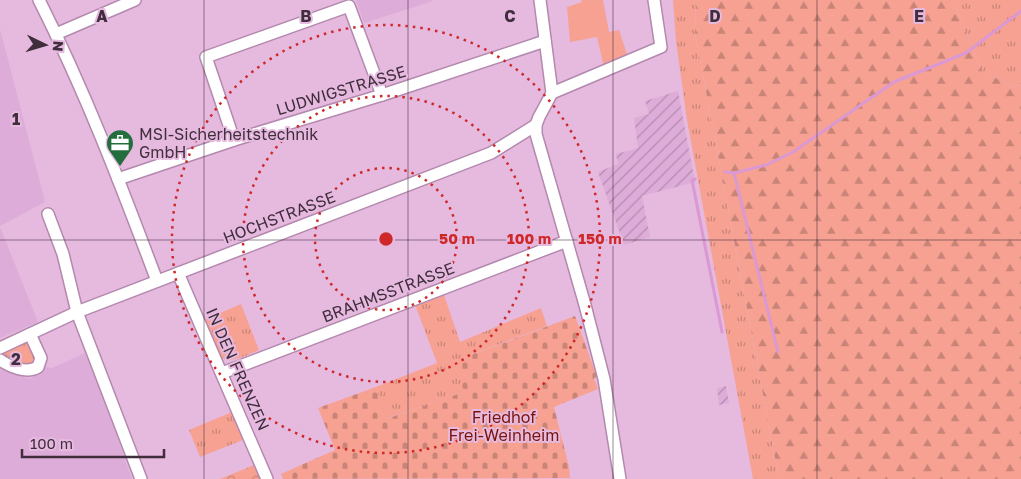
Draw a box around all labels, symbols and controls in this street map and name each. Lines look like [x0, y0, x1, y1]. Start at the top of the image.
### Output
text: A [96, 6, 108, 26]
text: B [300, 6, 312, 26]
text: C [504, 6, 516, 26]
text: D [709, 6, 721, 26]
text: E [914, 6, 924, 26]
north arrow [20, 20, 70, 70]
text: N [50, 40, 67, 52]
street label: LUDWIGSTRASSE [274, 61, 408, 119]
text: 1 [12, 109, 20, 129]
place label: MSI-Sicherheitstechnik GmbH [139, 124, 318, 162]
office icon: MSI-Sicherheitstechnik GmbH [105, 128, 135, 167]
street label: HOCHSTRASSE [220, 186, 338, 248]
text: 50 m [439, 229, 475, 247]
text: 100 m [507, 229, 551, 247]
text: 150 m [578, 229, 622, 247]
centre of rings [377, 230, 395, 248]
street label: BRAHMSSTRASSE [319, 258, 457, 326]
street label: IN DEN FRENZEN [202, 305, 274, 433]
text: 2 [11, 349, 21, 369]
park label: Friedhof Frei-Weinheim [449, 407, 559, 445]
scale bar [22, 426, 165, 458]
text: 100 m [30, 434, 73, 452]

